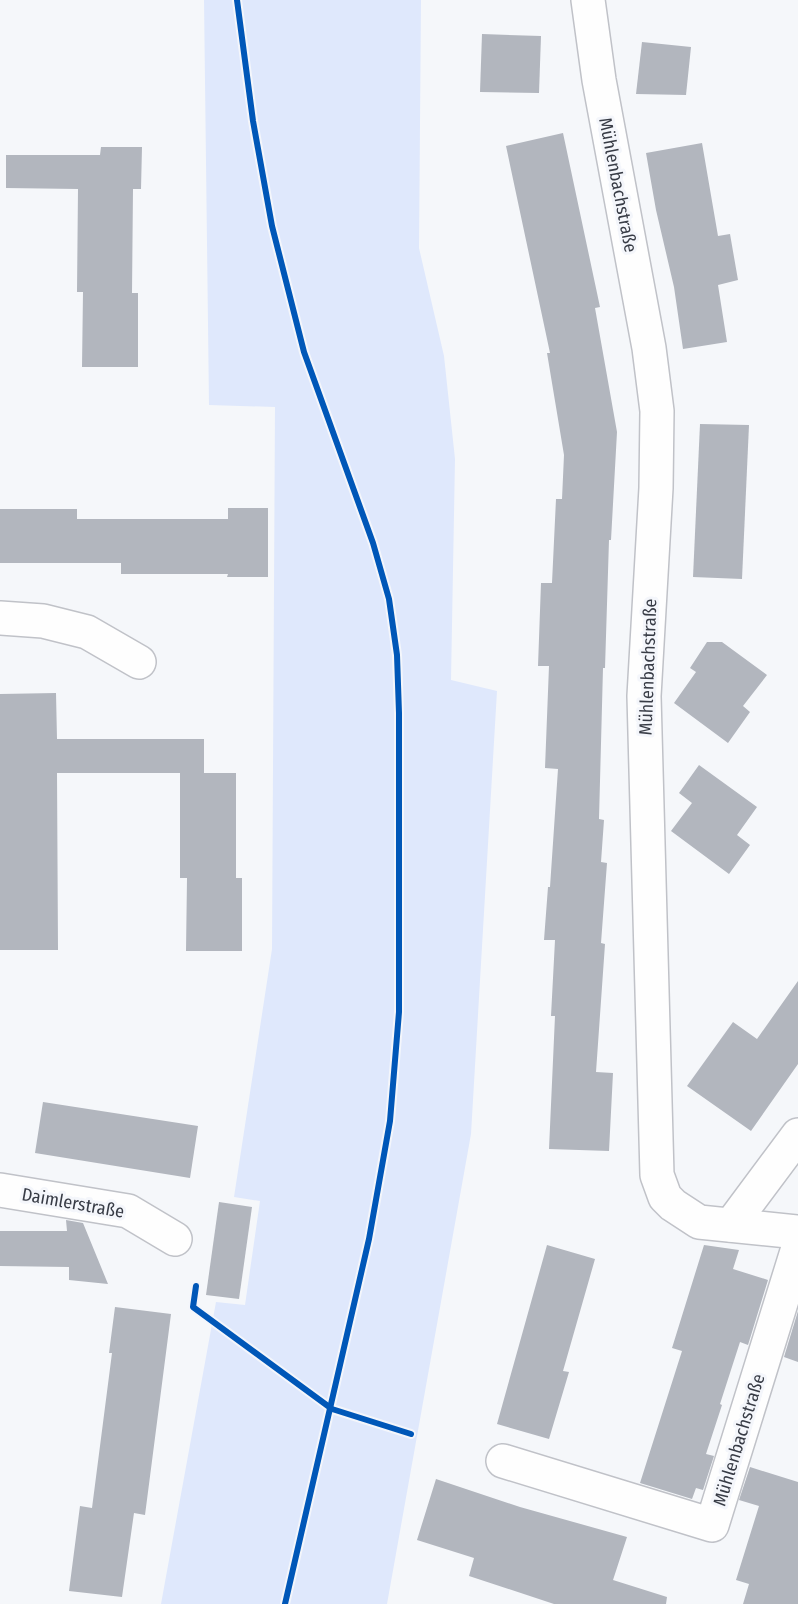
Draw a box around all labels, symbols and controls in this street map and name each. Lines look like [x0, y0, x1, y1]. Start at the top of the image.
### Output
street label: Mühlenbachstraße [594, 116, 642, 254]
street label: Mühlenbachstraße [635, 598, 661, 736]
street label: Daimlerstraße [20, 1183, 126, 1223]
street label: Mühlenbachstraße [708, 1371, 770, 1509]

